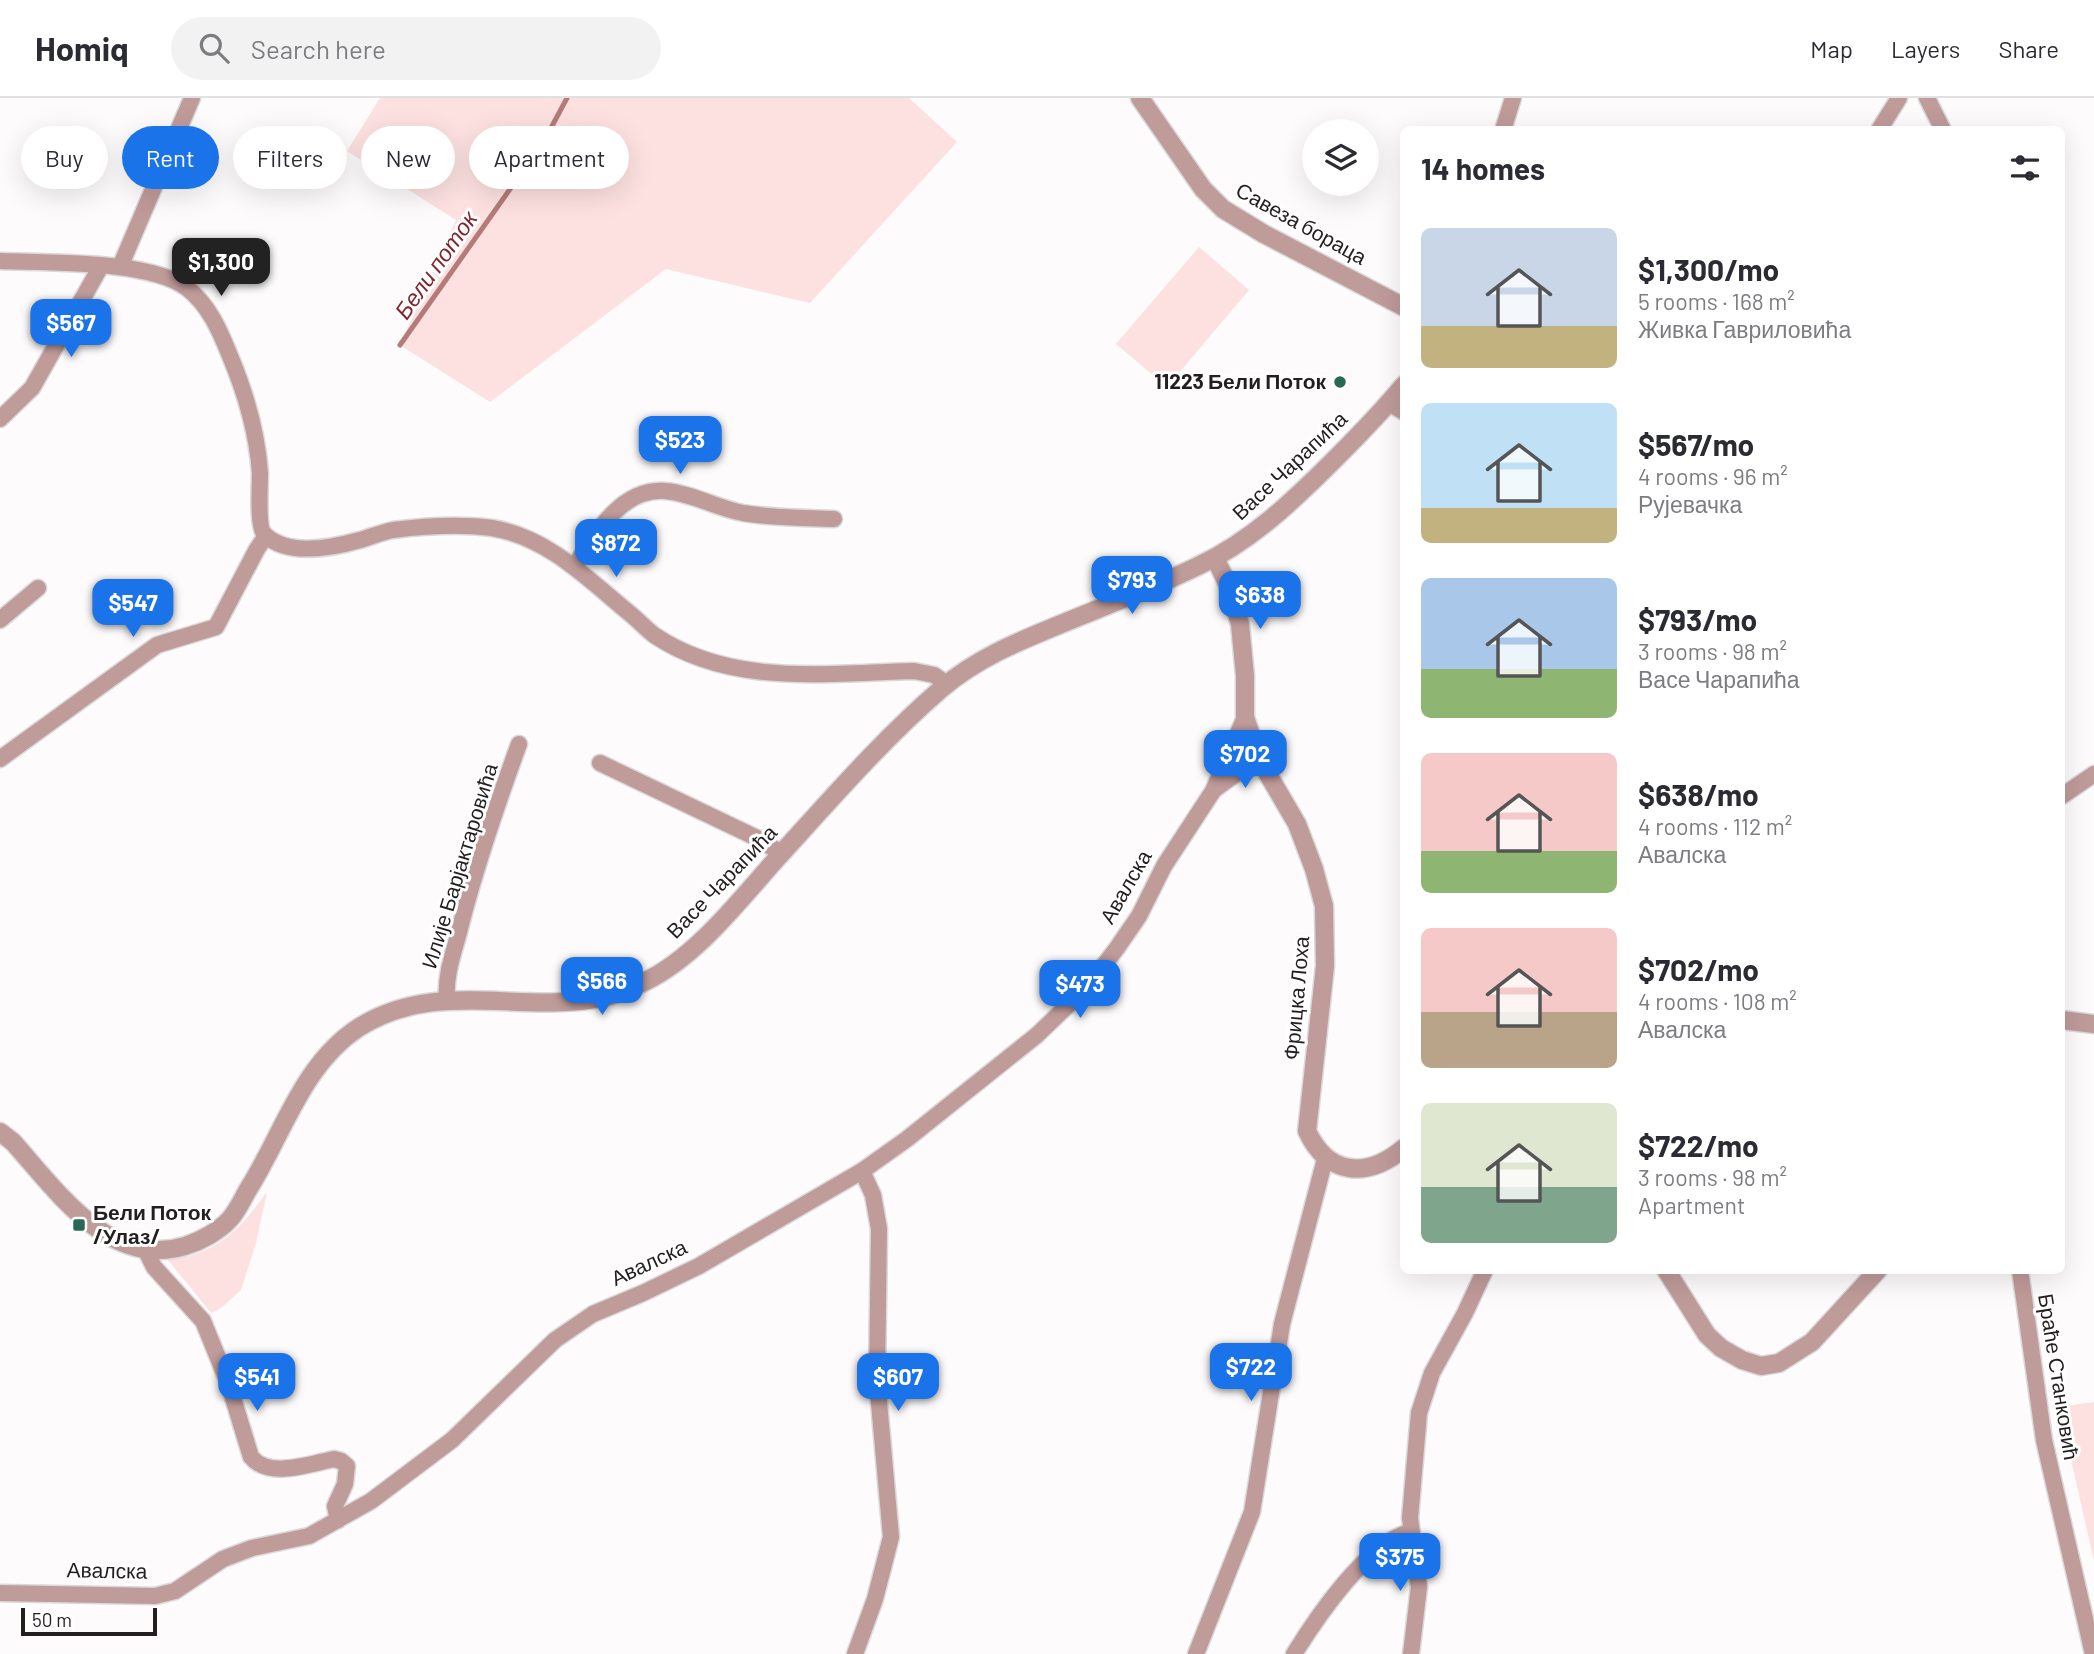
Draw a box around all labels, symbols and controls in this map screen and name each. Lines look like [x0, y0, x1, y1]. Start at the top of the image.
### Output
search box [171, 17, 661, 80]
text: Homiq [35, 28, 129, 68]
icon: search [195, 29, 233, 67]
text: Search here [251, 33, 386, 64]
text: Map [1810, 34, 1853, 63]
text: Layers [1891, 34, 1960, 63]
text: Share [1998, 34, 2059, 63]
map controls [1302, 119, 1379, 196]
button: layers [1302, 119, 1379, 196]
chip: Buy [21, 126, 108, 189]
chip: Rent [122, 126, 219, 189]
chip: Filters [233, 126, 347, 189]
chip: New [361, 126, 455, 189]
chip: Apartment [469, 126, 629, 189]
icon: filters [2006, 149, 2044, 187]
text: 14 homes [1421, 150, 1545, 186]
street label: Савеза бораца [1232, 176, 1372, 269]
water label: Бели поток [388, 204, 483, 324]
pin: $1,300 [164, 238, 278, 298]
text: $1,300 [188, 247, 254, 275]
text: $1,300/mo [1638, 251, 1779, 287]
icon: home [1477, 256, 1561, 340]
text: 5 rooms · 168 m² [1638, 287, 1795, 315]
pin: $567 [30, 300, 112, 359]
text: $567 [46, 308, 96, 336]
text: Живка Гавриловића [1638, 315, 1851, 343]
place label: 11223 Бели Поток [1154, 368, 1326, 393]
marker: 11223 Бели Поток [1332, 374, 1348, 390]
street label: Васе Чарапића [1226, 405, 1352, 524]
pin: $523 [639, 416, 721, 476]
text: $523 [655, 425, 705, 453]
text: $567/mo [1638, 426, 1754, 462]
icon: home [1477, 431, 1561, 515]
text: 4 rooms · 96 m² [1638, 462, 1788, 490]
text: Рујевачка [1638, 490, 1742, 518]
pin: $872 [575, 519, 657, 579]
text: $872 [591, 528, 641, 556]
pin: $793 [1091, 556, 1173, 616]
text: $793 [1107, 565, 1157, 593]
pin: $638 [1219, 572, 1301, 631]
pin: $547 [92, 580, 174, 639]
text: $638 [1235, 580, 1285, 608]
text: $547 [108, 588, 158, 616]
text: $793/mo [1638, 601, 1757, 637]
icon: home [1477, 606, 1561, 690]
text: 3 rooms · 98 m² [1638, 637, 1787, 665]
text: Васе Чарапића [1638, 665, 1800, 693]
pin: $702 [1204, 730, 1286, 790]
text: $702 [1220, 739, 1270, 767]
street label: Илије Барјактаровића [415, 760, 502, 971]
text: $638/mo [1638, 776, 1759, 812]
icon: home [1477, 781, 1561, 865]
text: 4 rooms · 112 m² [1638, 812, 1792, 840]
street label: Васе Чарапића [661, 819, 781, 943]
text: Авалска [1638, 840, 1726, 868]
street label: Авалска [1094, 845, 1156, 927]
street label: Фрицка Лоха [1278, 935, 1313, 1061]
text: $702/mo [1638, 951, 1759, 987]
icon: home [1477, 956, 1561, 1040]
pin: $566 [561, 958, 643, 1017]
pin: $473 [1039, 960, 1121, 1020]
text: $566 [577, 966, 627, 994]
text: $473 [1055, 969, 1105, 997]
text: 4 rooms · 108 m² [1638, 987, 1797, 1015]
text: Авалска [1638, 1015, 1726, 1043]
text: $722/mo [1638, 1127, 1759, 1163]
icon: home [1477, 1131, 1561, 1215]
text: 3 rooms · 98 m² [1638, 1163, 1787, 1191]
text: Apartment [1638, 1191, 1745, 1219]
place label: Бели Поток /Улаз/ [93, 1199, 211, 1248]
marker: Бели Поток /Улаз/ [71, 1217, 87, 1233]
street label: Авалска [607, 1233, 690, 1290]
street label: Браће Станковић [2034, 1292, 2085, 1462]
pin: $722 [1210, 1344, 1292, 1403]
text: $722 [1226, 1352, 1276, 1380]
pin: $541 [216, 1354, 298, 1413]
pin: $607 [857, 1354, 939, 1413]
text: $541 [234, 1362, 280, 1390]
text: $607 [873, 1362, 923, 1390]
pin: $375 [1359, 1534, 1441, 1593]
text: $375 [1375, 1542, 1425, 1570]
street label: Авалска [66, 1556, 148, 1583]
scale bar [21, 1605, 158, 1637]
text: 50 m [32, 1608, 72, 1631]

